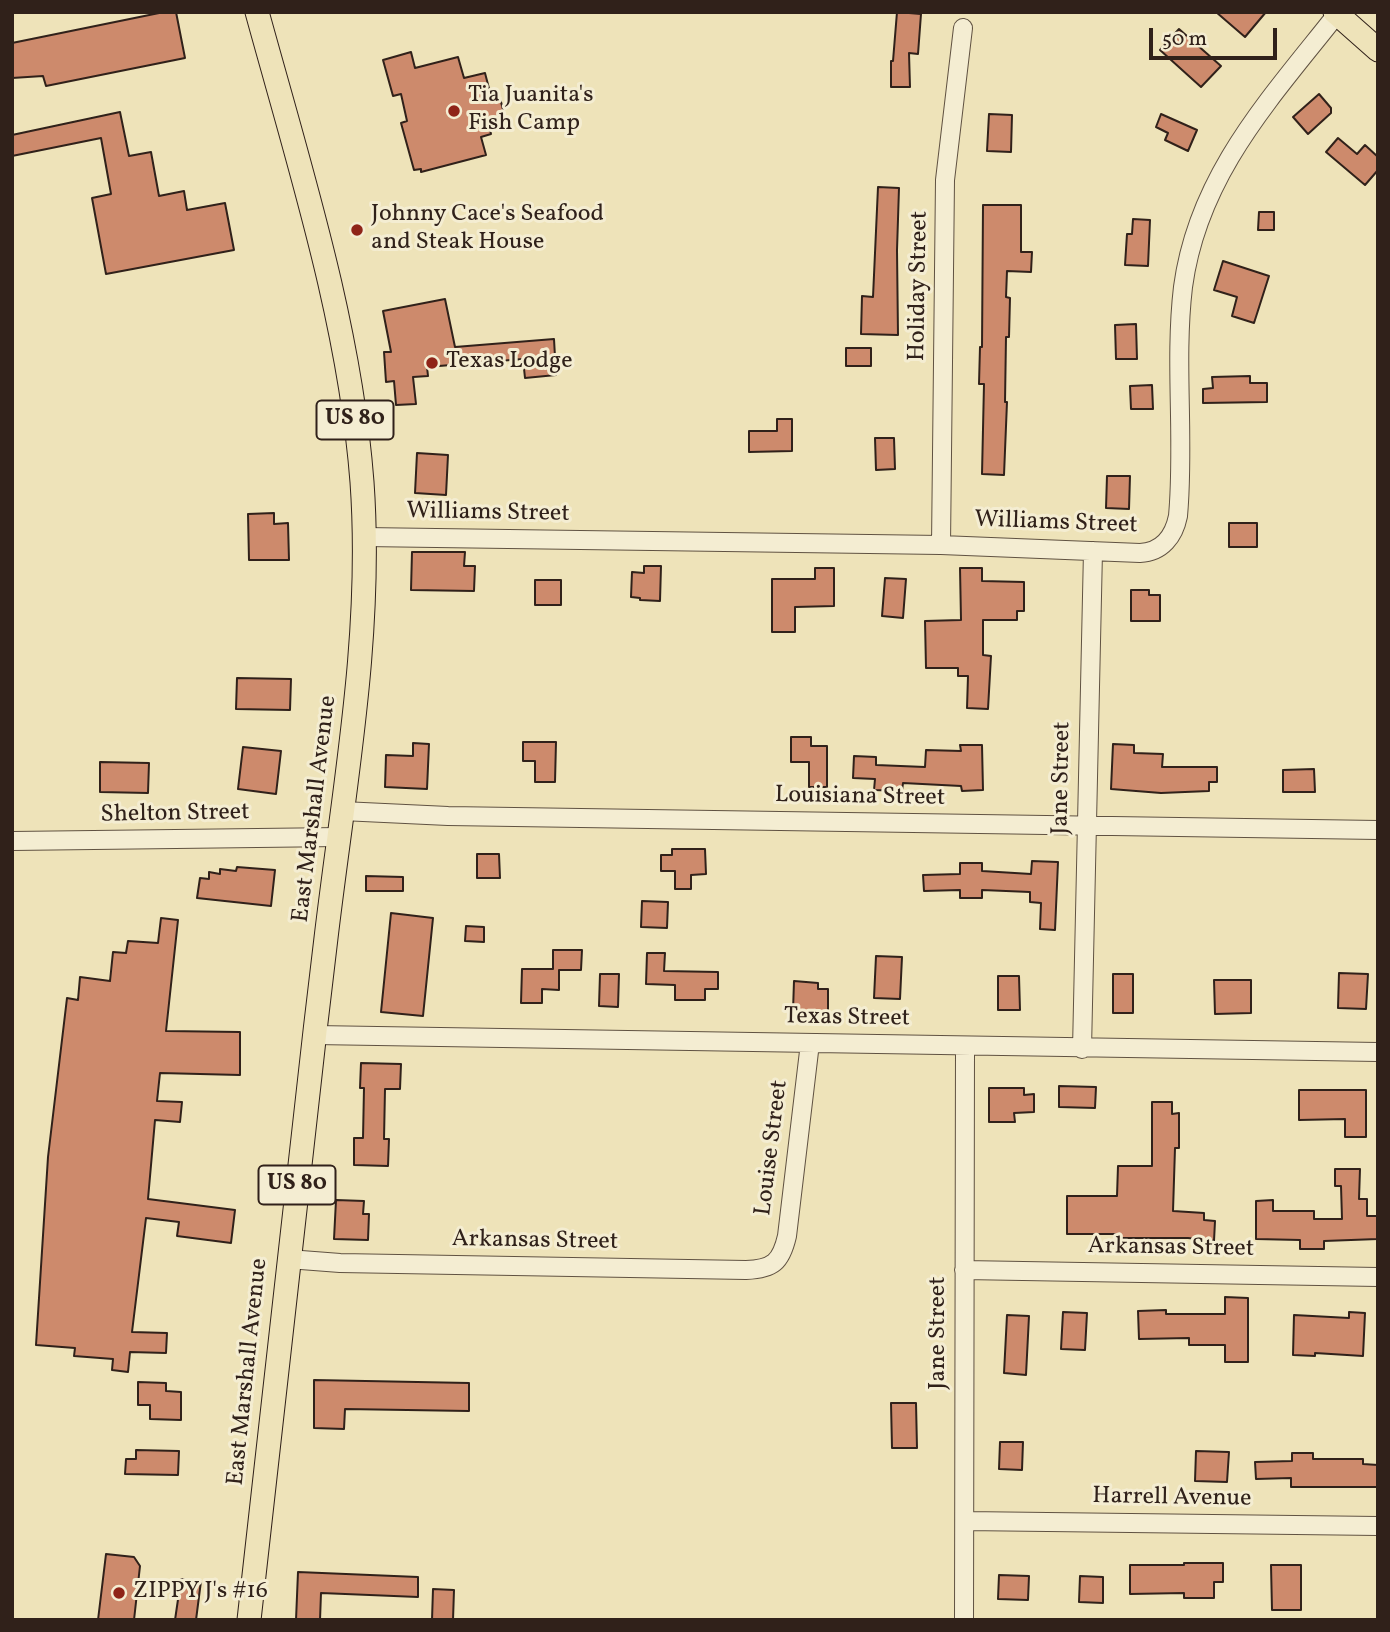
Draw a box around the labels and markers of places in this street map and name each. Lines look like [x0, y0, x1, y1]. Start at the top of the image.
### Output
place label: Tia Juanita's Fish Camp [468, 83, 593, 139]
marker: Tia Juanita's Fish Camp [446, 103, 462, 119]
place label: Johnny Cace's Seafood and Steak House [371, 202, 604, 258]
marker: Johnny Cace's Seafood and Steak House [349, 222, 365, 238]
place label: Texas Lodge [446, 349, 573, 377]
marker: Texas Lodge [424, 355, 440, 371]
place label: ZIPPY J's #16 [133, 1579, 268, 1607]
marker: ZIPPY J's #16 [111, 1585, 127, 1601]

